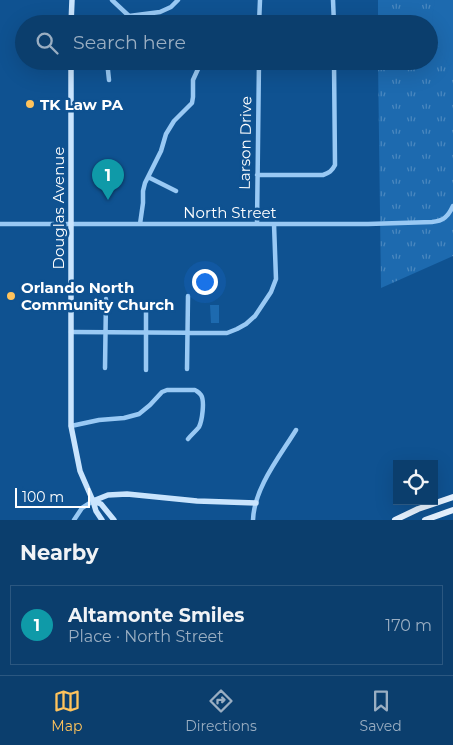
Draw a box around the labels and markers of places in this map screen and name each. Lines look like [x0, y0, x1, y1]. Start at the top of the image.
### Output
place label: TK Law PA [40, 95, 123, 114]
marker: TK Law PA [24, 98, 36, 110]
pin: 1 [92, 159, 124, 200]
place label: Orlando North Community Church [21, 278, 174, 314]
marker: Orlando North Community Church [5, 290, 17, 302]

